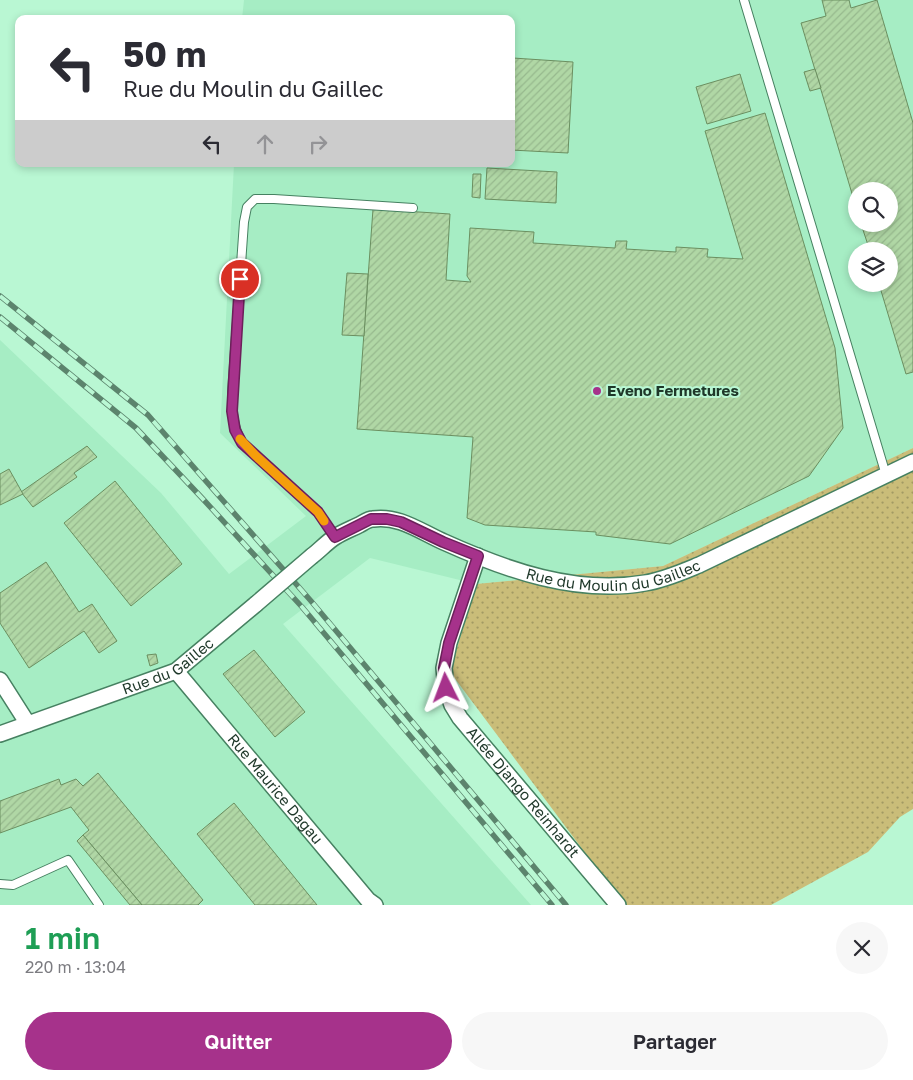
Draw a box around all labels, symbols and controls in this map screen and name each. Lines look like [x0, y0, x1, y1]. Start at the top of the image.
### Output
text: 50 m [123, 33, 206, 75]
icon: left [40, 35, 105, 100]
text: Rue du Moulin du Gaillec [123, 75, 384, 102]
icon: left [198, 130, 226, 158]
icon: ahead [251, 130, 279, 158]
icon: right [304, 130, 332, 158]
map controls [848, 182, 898, 292]
button: search [848, 182, 898, 232]
button: layers [848, 242, 898, 292]
pin [219, 258, 261, 300]
icon: arrive [226, 265, 254, 293]
place label: Eveno Fermetures [607, 381, 739, 399]
marker: Eveno Fermetures [591, 385, 603, 397]
street label: Rue du Moulin du Gaillec [524, 555, 703, 594]
street label: Rue du Gaillec [120, 633, 217, 698]
position arrow [419, 661, 471, 713]
street label: Allée Django Reinhardt [463, 723, 584, 861]
street label: Rue Maurice Dagau [224, 730, 327, 847]
text: 1 min [25, 920, 100, 956]
button: close [836, 922, 888, 974]
text: 220 m · 13:04 [25, 957, 126, 977]
button: Quitter [25, 1012, 452, 1070]
button: Partager [462, 1012, 888, 1070]

